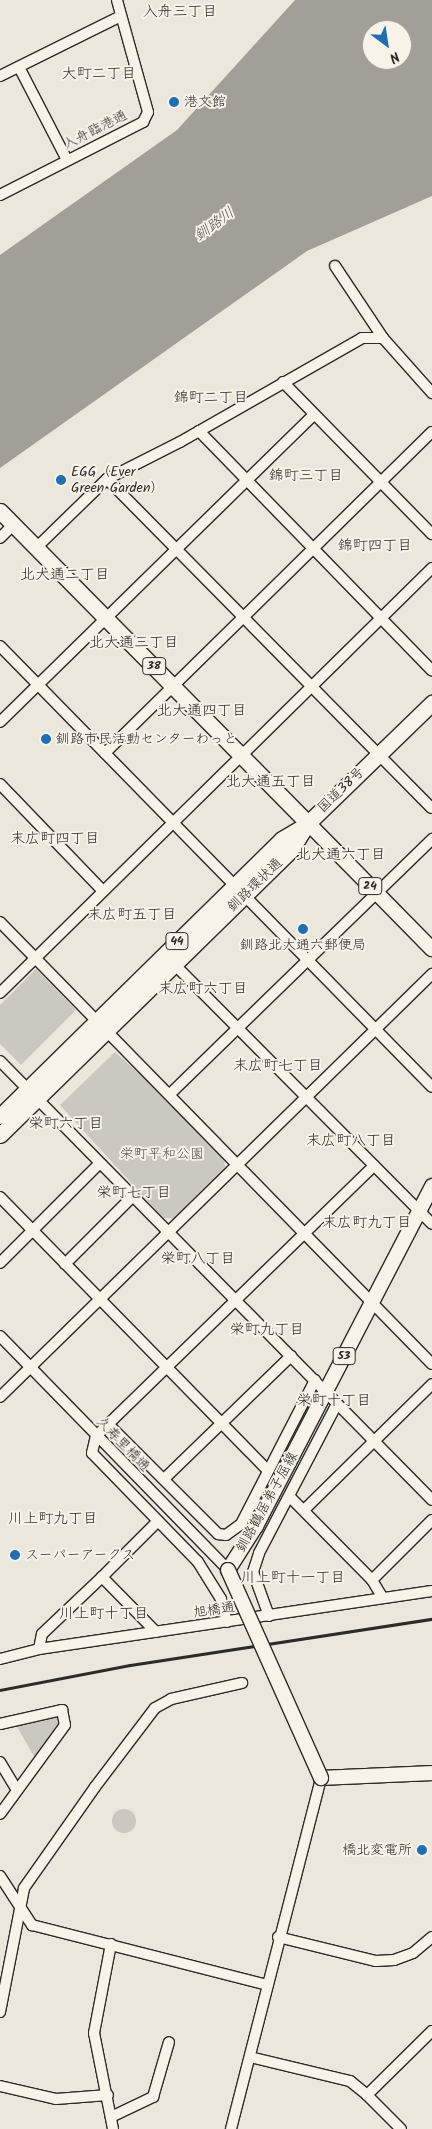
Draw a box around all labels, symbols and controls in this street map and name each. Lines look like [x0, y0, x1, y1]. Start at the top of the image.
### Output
district label: 入舟三丁目 [143, 4, 217, 22]
north arrow [362, 20, 412, 70]
text: N [385, 45, 404, 69]
district label: 大町二丁目 [62, 66, 136, 84]
place label: 港文館 [184, 94, 226, 110]
marker: 港文館 [168, 96, 180, 108]
street label: 入舟臨港通 [60, 107, 130, 153]
water label: 釧路川 [192, 204, 238, 246]
district label: 錦町二丁目 [174, 390, 248, 408]
place label: EGG（Ever Green Garden） [71, 464, 164, 497]
district label: 錦町三丁目 [269, 468, 343, 486]
marker: EGG（Ever Green Garden） [55, 474, 67, 486]
district label: 錦町四丁目 [338, 538, 412, 556]
district label: 北大通二丁目 [20, 567, 110, 585]
district label: 北大通三丁目 [89, 635, 179, 653]
road number: 38 [142, 656, 166, 676]
district label: 北大通四丁目 [157, 703, 247, 721]
place label: 釧路市民活動センターわっと [56, 731, 238, 747]
marker: 釧路市民活動センターわっと [40, 733, 52, 745]
street label: 国道38号 [314, 764, 368, 816]
district label: 北大通五丁目 [226, 774, 316, 792]
district label: 末広町四丁目 [10, 831, 100, 849]
district label: 北大通六丁目 [296, 847, 386, 865]
street label: 釧路環状通 [224, 855, 286, 915]
road number: 24 [358, 876, 382, 896]
district label: 末広町五丁目 [87, 907, 177, 925]
marker: 釧路北大通六郵便局 [297, 923, 309, 935]
road number: 44 [164, 931, 190, 950]
place label: 釧路北大通六郵便局 [240, 937, 366, 953]
district label: 末広町六丁目 [158, 981, 248, 999]
district label: 末広町七丁目 [233, 1058, 323, 1076]
district label: 栄町六丁目 [29, 1116, 103, 1134]
district label: 末広町八丁目 [306, 1133, 396, 1151]
park label: 栄町平和公園 [120, 1146, 204, 1162]
district label: 栄町七丁目 [97, 1185, 171, 1203]
district label: 末広町九丁目 [322, 1215, 412, 1233]
district label: 栄町八丁目 [161, 1251, 235, 1269]
district label: 栄町九丁目 [230, 1322, 304, 1340]
road number: 53 [332, 1346, 356, 1365]
district label: 栄町十丁目 [297, 1393, 371, 1411]
street label: 久寿里橋通 [93, 1413, 153, 1475]
street label: 釧路鶴居弟子屈線 [233, 1449, 301, 1555]
district label: 川上町九丁目 [8, 1511, 98, 1529]
place label: スーパーアークス [25, 1547, 136, 1563]
marker: スーパーアークス [9, 1549, 21, 1561]
district label: 川上町十一丁目 [241, 1570, 345, 1588]
street label: 旭橋通 [192, 1599, 236, 1621]
district label: 川上町十丁目 [59, 1606, 149, 1624]
place label: 橋北変電所 [342, 1842, 412, 1858]
marker: 橋北変電所 [416, 1844, 428, 1856]

